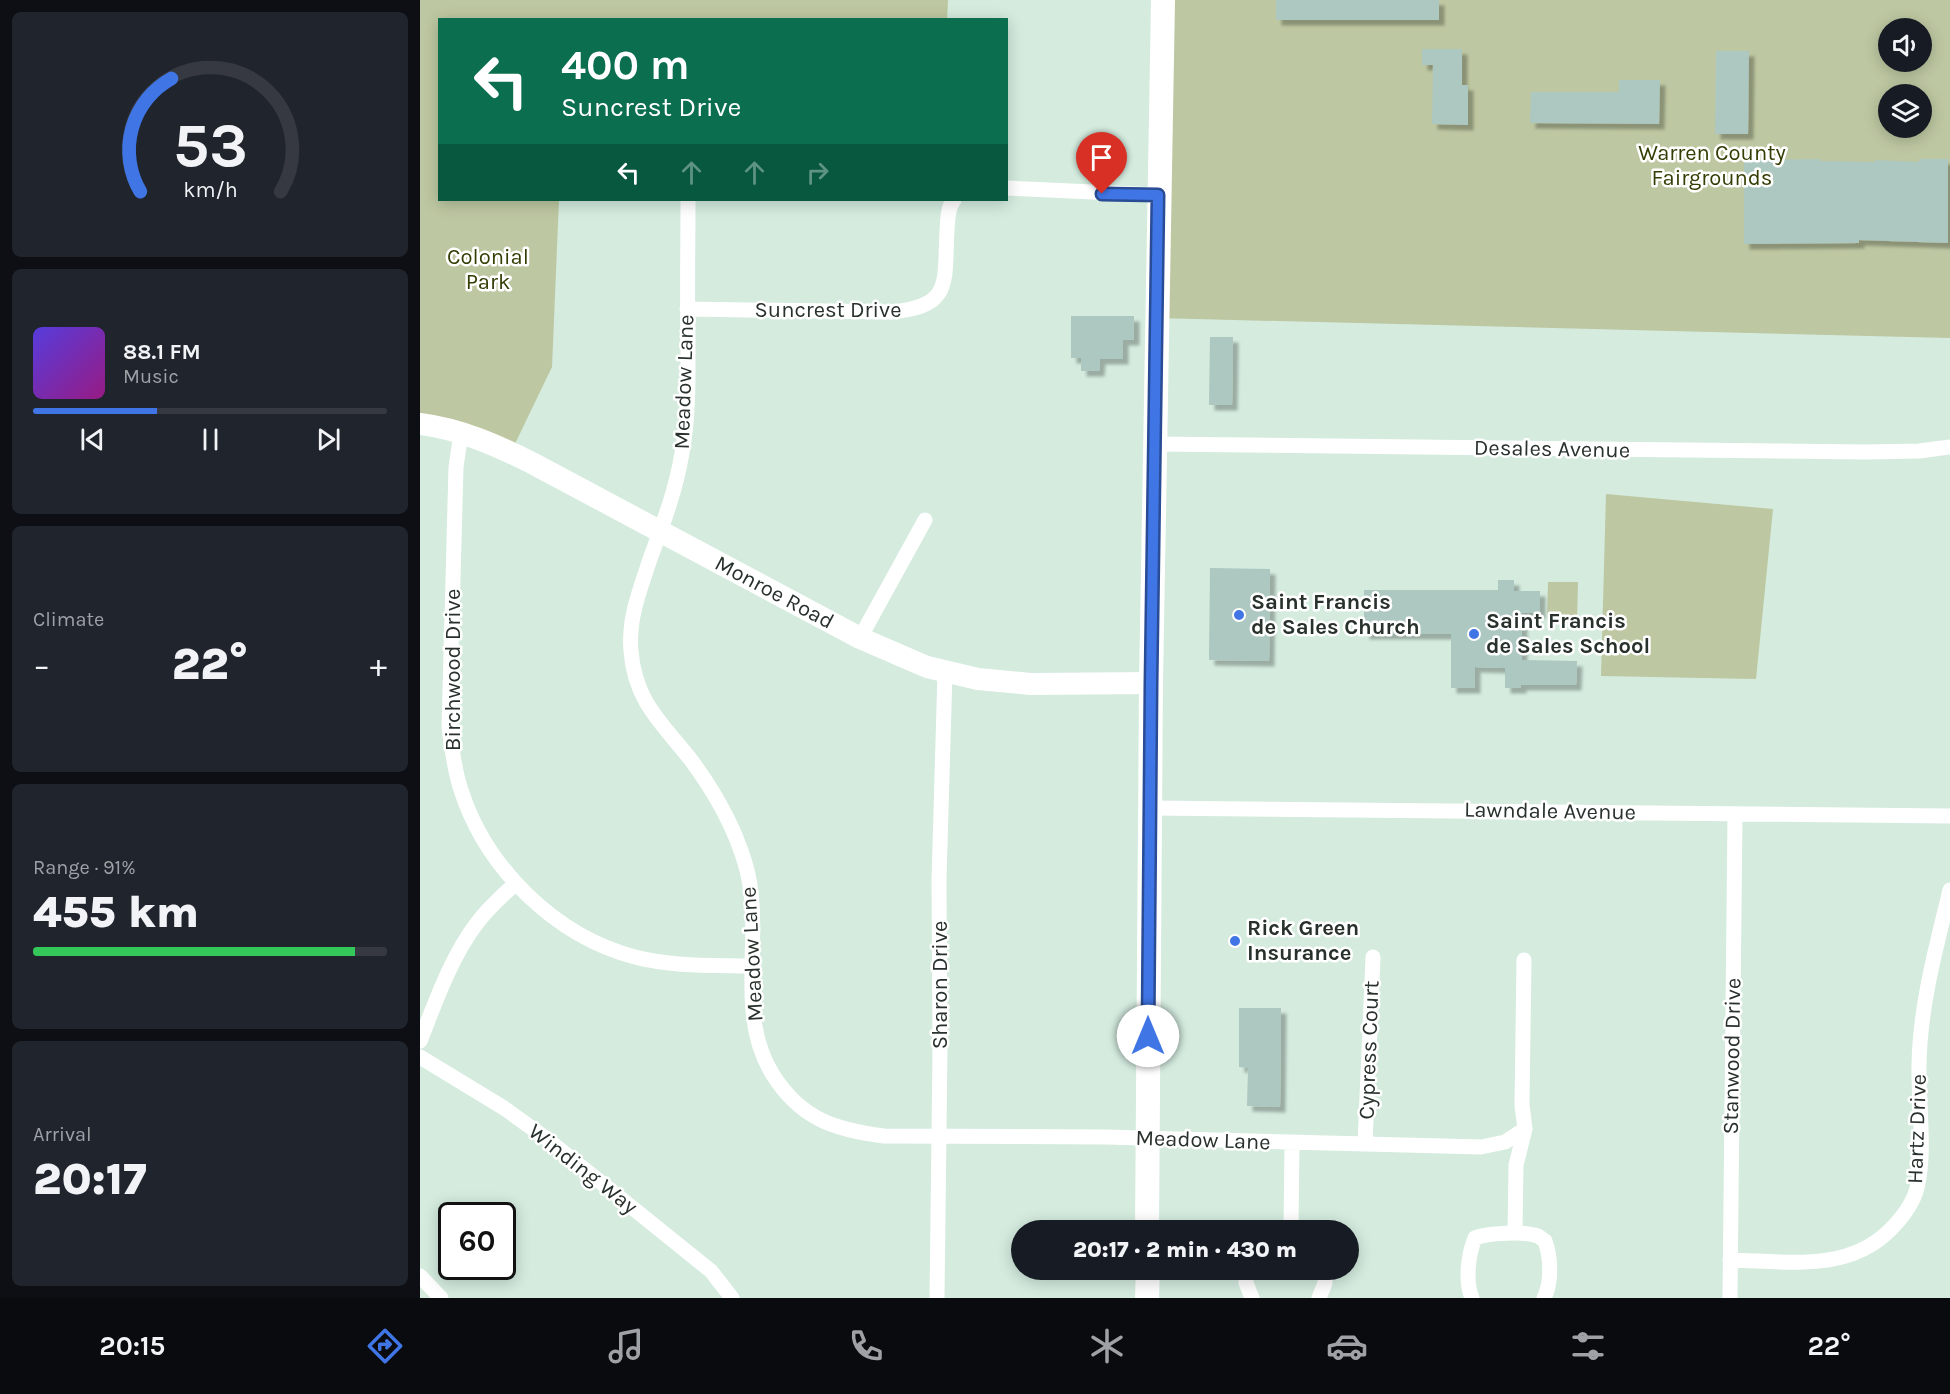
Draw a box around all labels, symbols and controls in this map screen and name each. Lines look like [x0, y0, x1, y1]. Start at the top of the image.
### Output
map controls [1878, 18, 1932, 138]
button: sound [1878, 18, 1932, 72]
text: 400 m [561, 40, 690, 90]
icon: left [462, 42, 540, 120]
button: layers [1878, 84, 1932, 138]
text: Suncrest Drive [561, 91, 741, 123]
text: 53 [172, 109, 248, 182]
pin [1076, 132, 1127, 194]
park label: Warren County Fairgrounds [1638, 140, 1786, 191]
icon: arrive [1085, 141, 1118, 174]
icon: left [612, 156, 645, 189]
icon: ahead [675, 156, 708, 189]
icon: ahead [738, 156, 771, 189]
icon: right [801, 156, 834, 189]
text: km/h [183, 177, 237, 202]
park label: Colonial Park [447, 244, 529, 295]
street label: Suncrest Drive [755, 297, 901, 323]
street label: Meadow Lane [669, 314, 699, 450]
text: 88.1 FM [123, 339, 201, 365]
text: Music [123, 365, 179, 388]
icon: previous [76, 423, 109, 456]
icon: pause [194, 423, 227, 456]
icon: next [312, 423, 345, 456]
street label: Desales Avenue [1474, 435, 1630, 463]
street label: Monroe Road [710, 550, 838, 635]
street label: Birchwood Drive [440, 589, 466, 751]
place label: Saint Francis de Sales Church [1251, 589, 1420, 640]
text: Climate [33, 608, 104, 631]
marker: Saint Francis de Sales Church [1232, 608, 1246, 622]
place label: Saint Francis de Sales School [1486, 608, 1650, 659]
marker: Saint Francis de Sales School [1467, 627, 1481, 641]
text: 22° [172, 638, 248, 690]
text: − [33, 646, 50, 684]
text: + [370, 646, 387, 684]
street label: Lawndale Avenue [1464, 797, 1636, 825]
text: Range · 91% [33, 856, 136, 879]
text: 455 km [33, 886, 199, 938]
street label: Meadow Lane [735, 886, 769, 1022]
place label: Rick Green Insurance [1247, 915, 1359, 966]
street label: Sharon Drive [927, 921, 953, 1049]
marker: Rick Green Insurance [1228, 934, 1242, 948]
street label: Stanwood Drive [1718, 977, 1746, 1135]
street label: Cypress Court [1354, 980, 1384, 1120]
position arrow [1116, 1004, 1180, 1068]
street label: Hartz Drive [1902, 1074, 1932, 1184]
street label: Winding Way [523, 1118, 643, 1220]
text: Arrival [33, 1123, 92, 1146]
street label: Meadow Lane [1135, 1125, 1271, 1155]
text: 20:17 [33, 1153, 147, 1205]
speed limit sign: 60 [438, 1202, 516, 1280]
text: 20:17 · 2 min · 430 m [1073, 1237, 1297, 1263]
icon: directions [364, 1325, 406, 1367]
icon: music [605, 1325, 647, 1367]
icon: phone [845, 1325, 887, 1367]
icon: climate [1086, 1325, 1128, 1367]
icon: car [1326, 1325, 1368, 1367]
icon: filters [1567, 1325, 1609, 1367]
text: 20:15 [99, 1330, 165, 1362]
text: 22° [1807, 1330, 1851, 1362]

